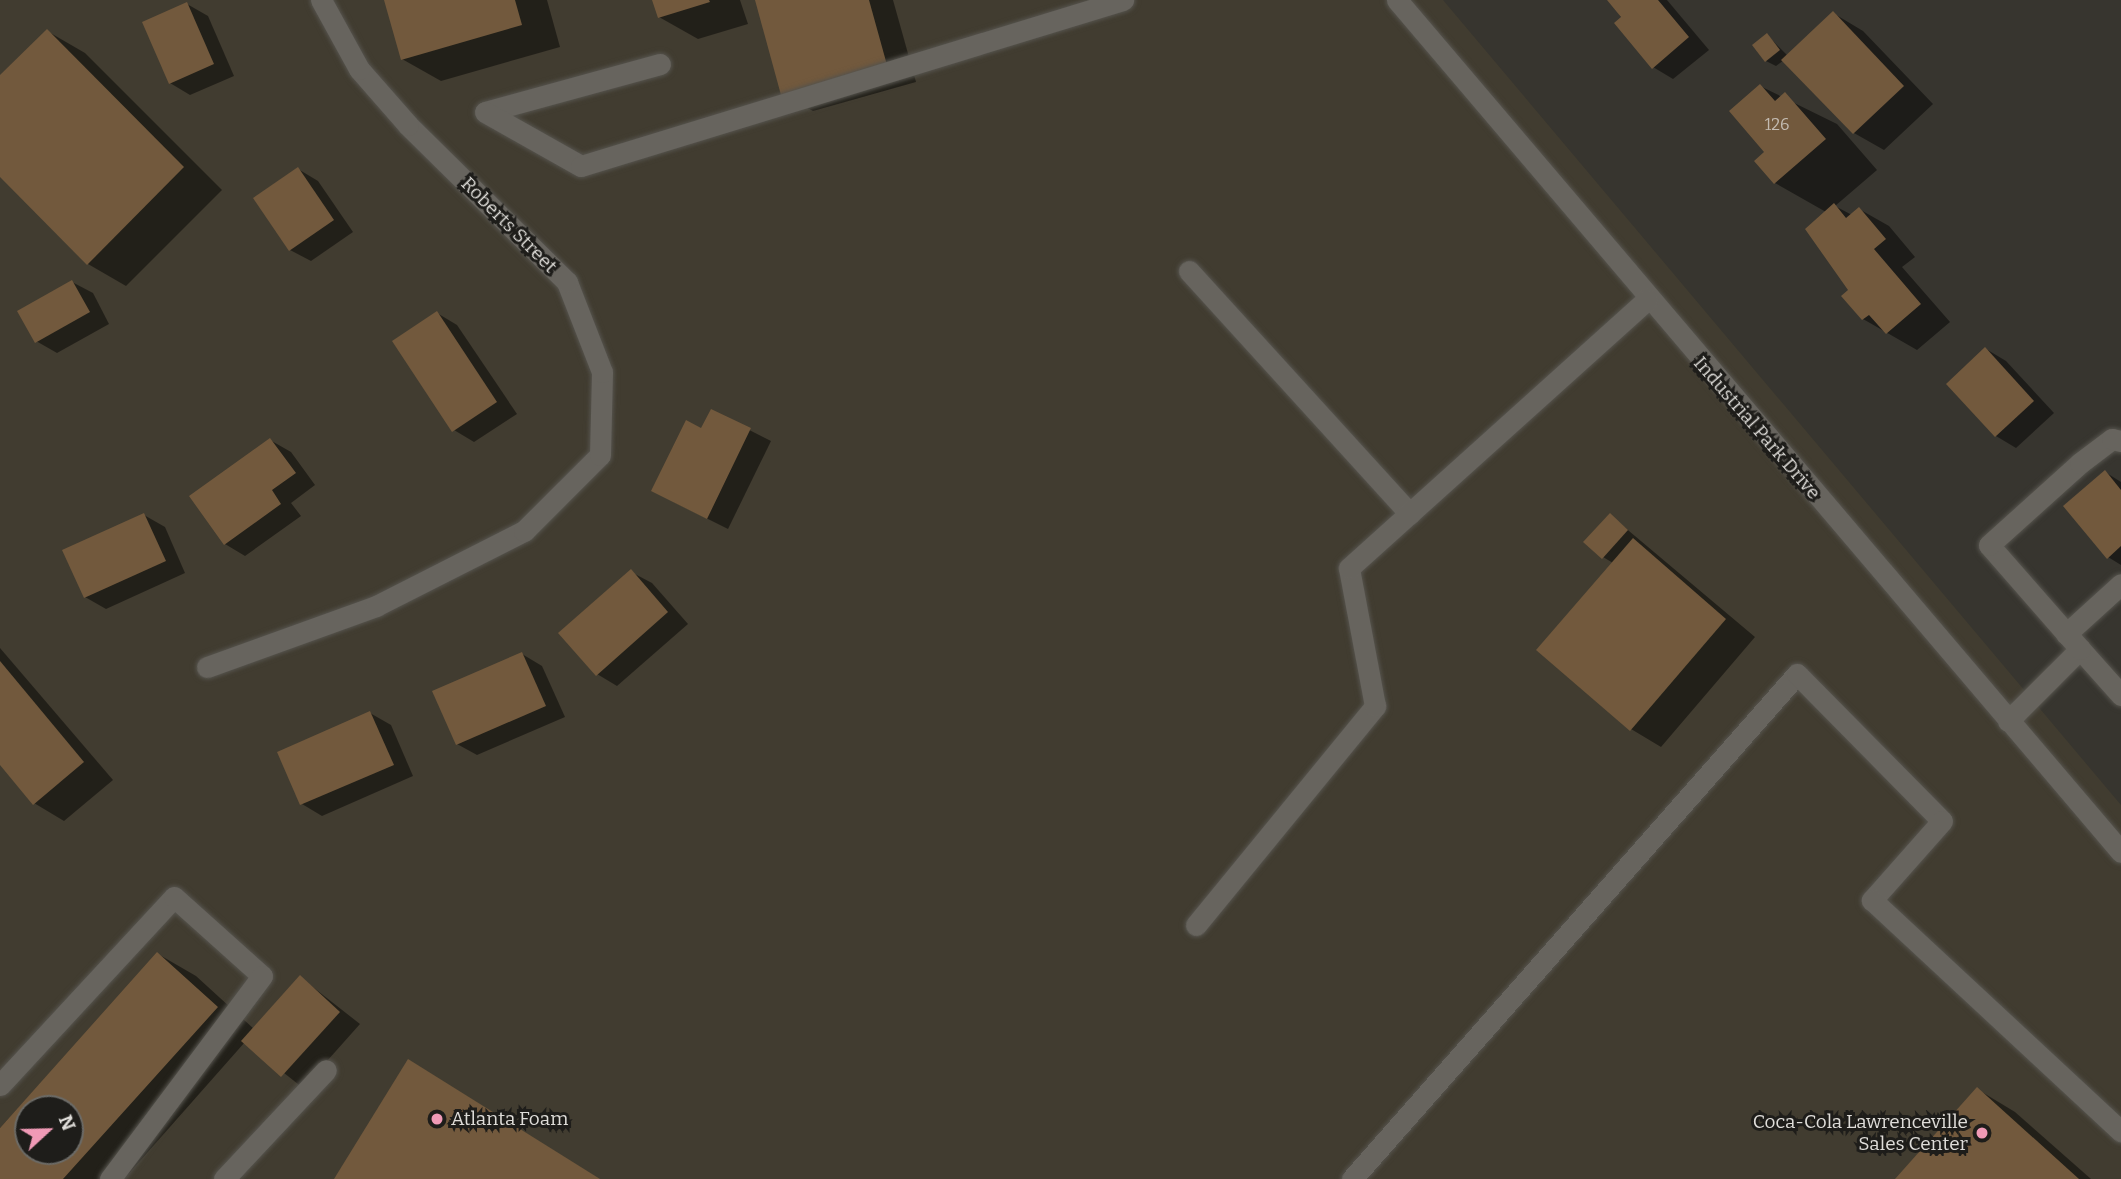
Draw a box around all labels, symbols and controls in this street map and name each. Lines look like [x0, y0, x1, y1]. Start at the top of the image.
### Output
house number: 126 [1765, 115, 1789, 135]
street label: Roberts Street [456, 172, 562, 278]
street label: Industrial Park Drive [1689, 352, 1825, 504]
north arrow [14, 1095, 84, 1165]
place label: Atlanta Foam [451, 1108, 568, 1130]
marker: Atlanta Foam [429, 1111, 445, 1127]
place label: Coca-Cola Lawrenceville Sales Center [1753, 1111, 1968, 1155]
text: N [54, 1112, 80, 1134]
marker: Coca-Cola Lawrenceville Sales Center [1974, 1125, 1990, 1141]

